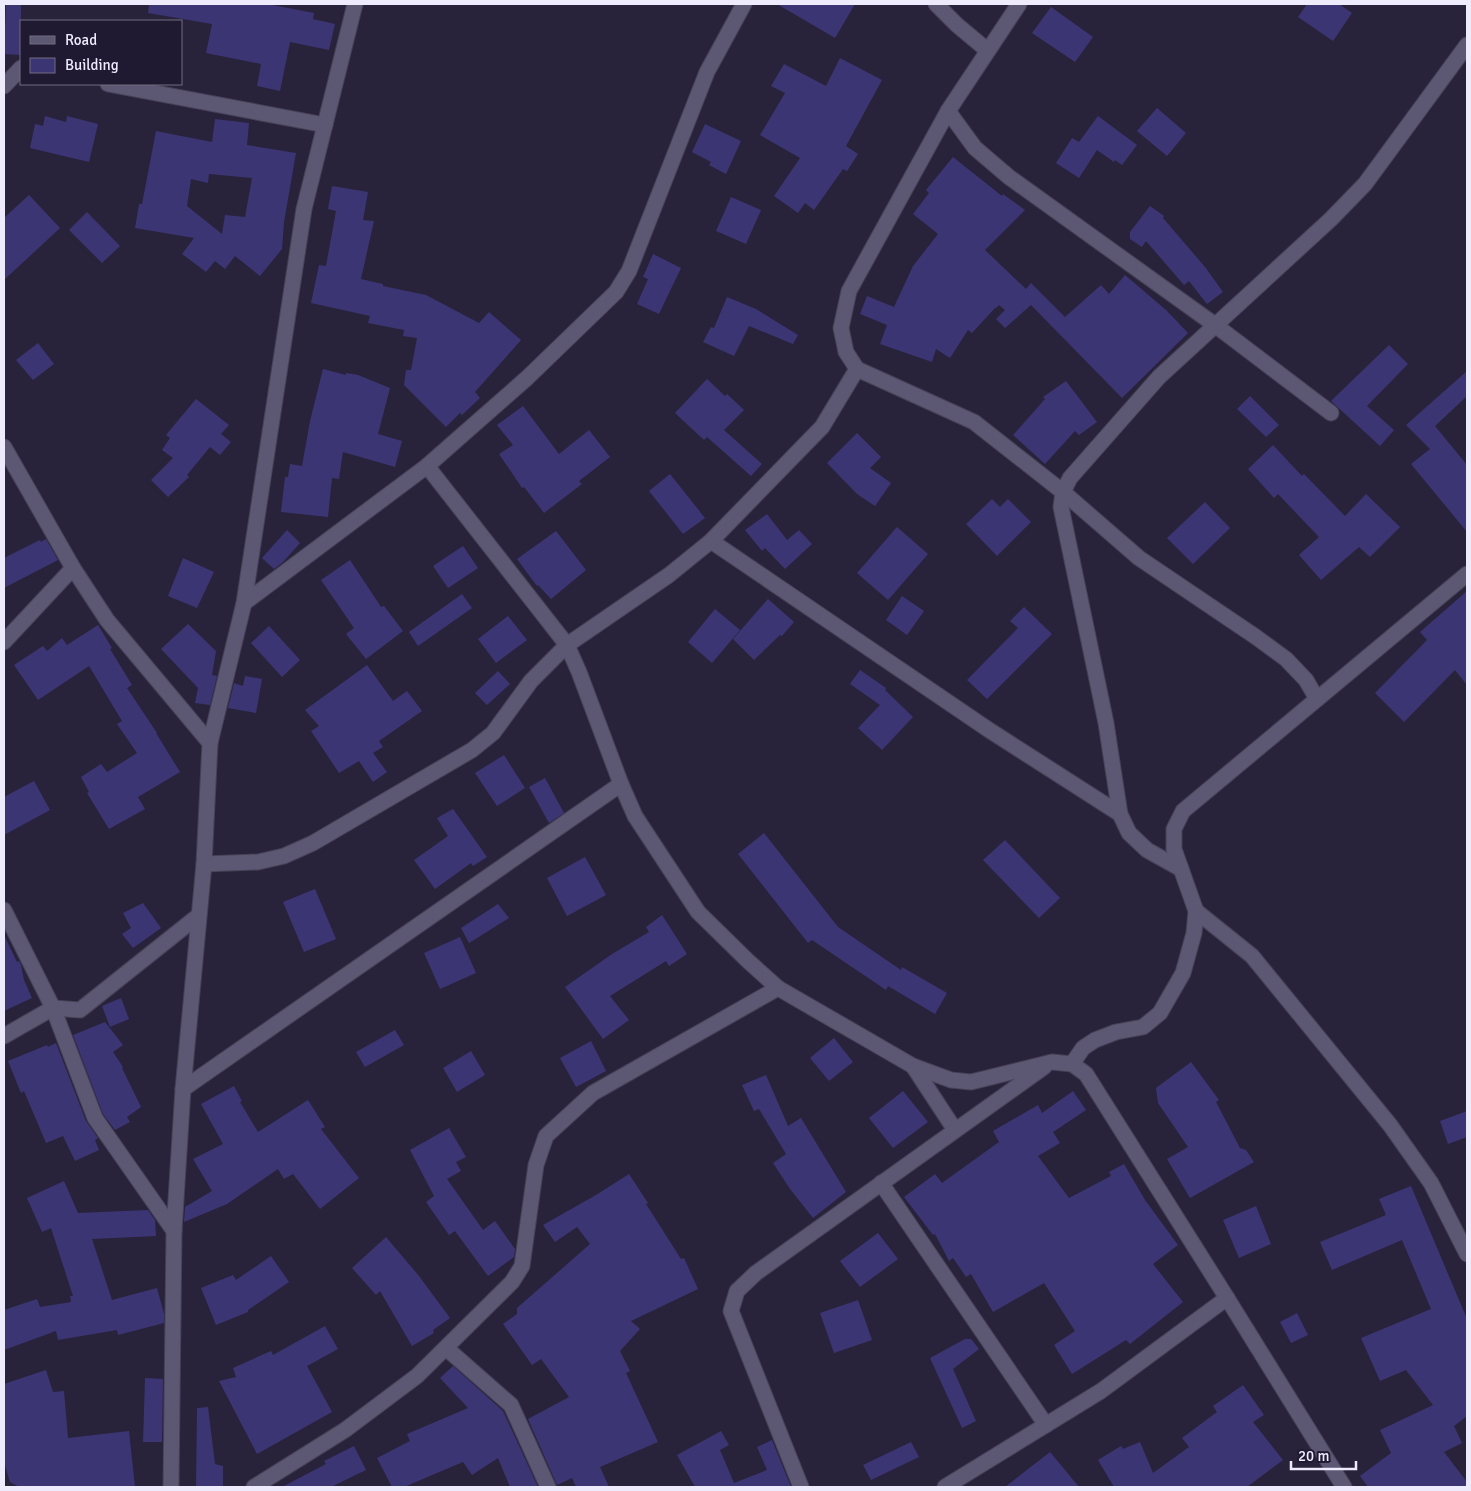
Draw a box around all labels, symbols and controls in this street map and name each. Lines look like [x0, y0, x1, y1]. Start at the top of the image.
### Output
legend [20, 20, 182, 85]
text: Road [65, 31, 97, 49]
text: Building [65, 56, 119, 74]
scale bar [1291, 1438, 1356, 1470]
text: 20 m [1298, 1447, 1329, 1465]

